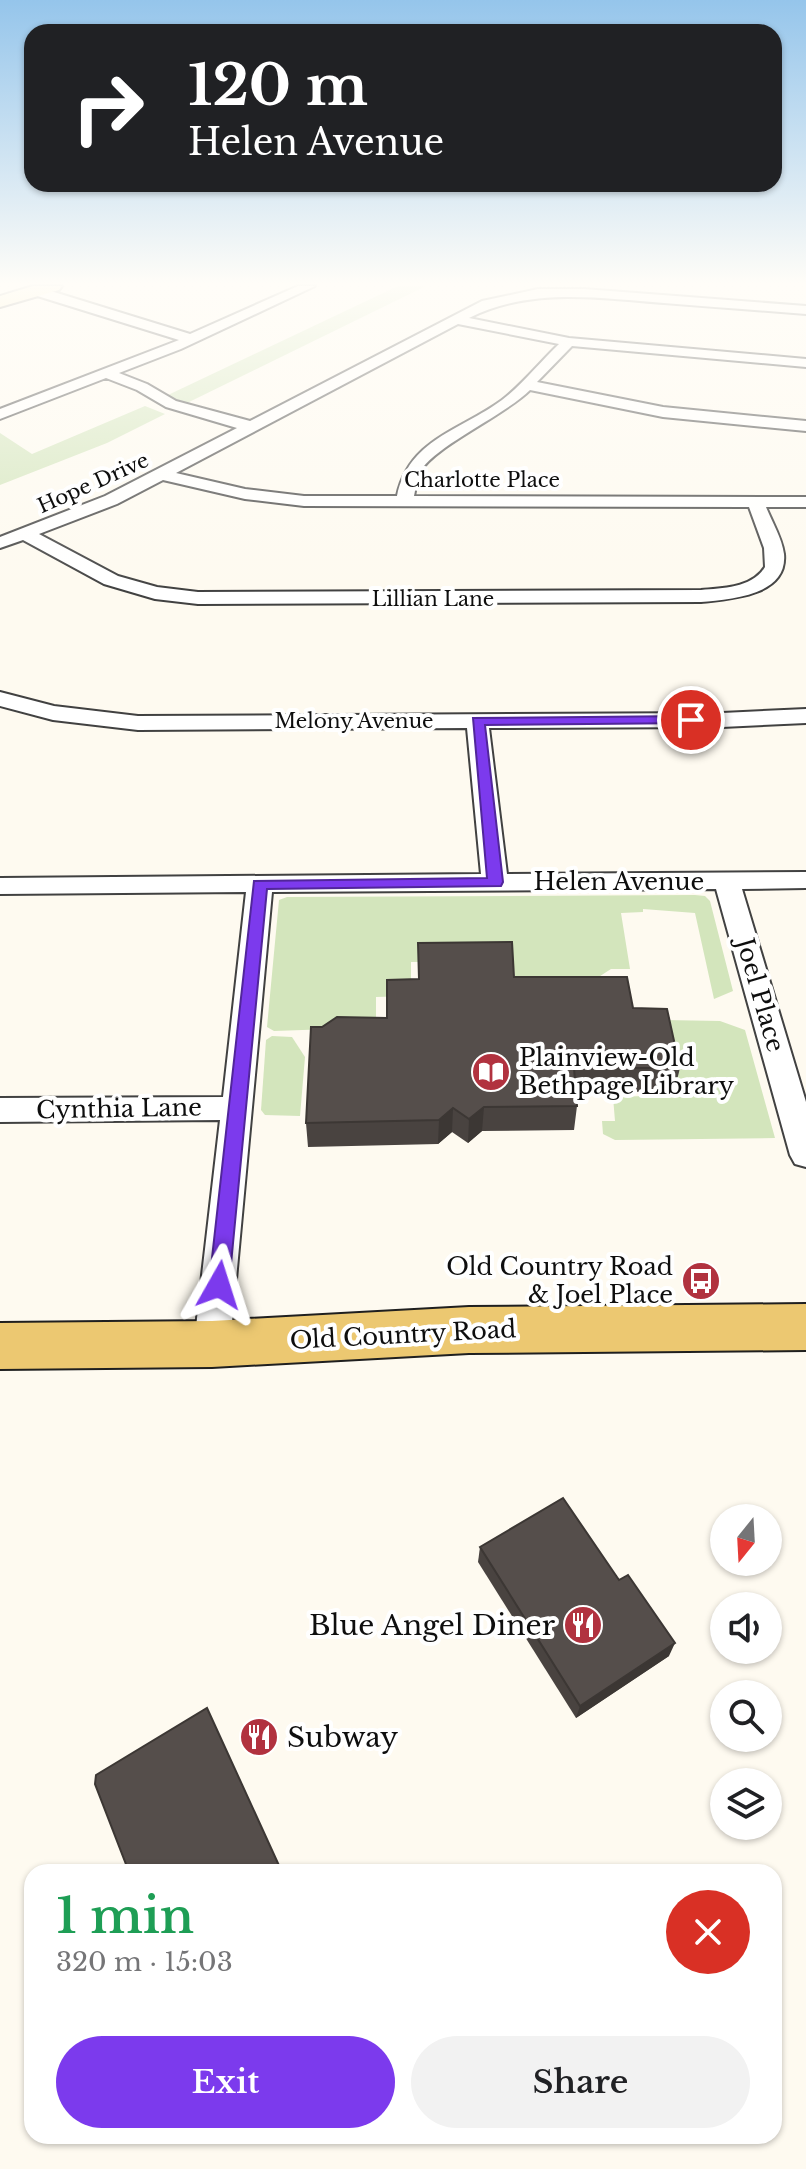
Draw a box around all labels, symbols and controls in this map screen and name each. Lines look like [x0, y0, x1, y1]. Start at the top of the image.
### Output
text: 120 m [188, 51, 368, 120]
icon: right [56, 56, 160, 160]
text: Helen Avenue [188, 120, 444, 165]
street label: Hope Drive [34, 448, 152, 518]
street label: Charlotte Place [404, 468, 560, 492]
street label: Lillian Lane [372, 587, 494, 611]
pin [657, 686, 725, 754]
icon: arrive [669, 698, 713, 742]
street label: Melony Avenue [275, 709, 434, 733]
street label: Helen Avenue [534, 867, 704, 896]
street label: Joel Place [730, 932, 791, 1055]
place label: Plainview-Old Bethpage Library [519, 1043, 735, 1100]
library icon: Plainview-Old Bethpage Library [470, 1051, 512, 1093]
street label: Cynthia Lane [36, 1093, 202, 1124]
position arrow [177, 1243, 261, 1327]
place label: Old Country Road & Joel Place [446, 1252, 673, 1309]
bus stop icon: Old Country Road & Joel Place [680, 1260, 722, 1302]
street label: Old Country Road [289, 1314, 517, 1355]
north arrow [710, 1504, 782, 1576]
map controls [710, 1504, 782, 1840]
button: sound [710, 1592, 782, 1664]
restaurant icon: Blue Angel Diner [562, 1604, 604, 1646]
place label: Blue Angel Diner [309, 1608, 556, 1643]
button: search [710, 1680, 782, 1752]
restaurant icon: Subway [238, 1716, 280, 1758]
place label: Subway [287, 1720, 398, 1755]
button: layers [710, 1768, 782, 1840]
text: 1 min [56, 1886, 194, 1946]
button: close [666, 1890, 750, 1974]
text: 320 m · 15:03 [56, 1946, 233, 1978]
button: Exit [56, 2036, 395, 2128]
button: Share [411, 2036, 750, 2128]

